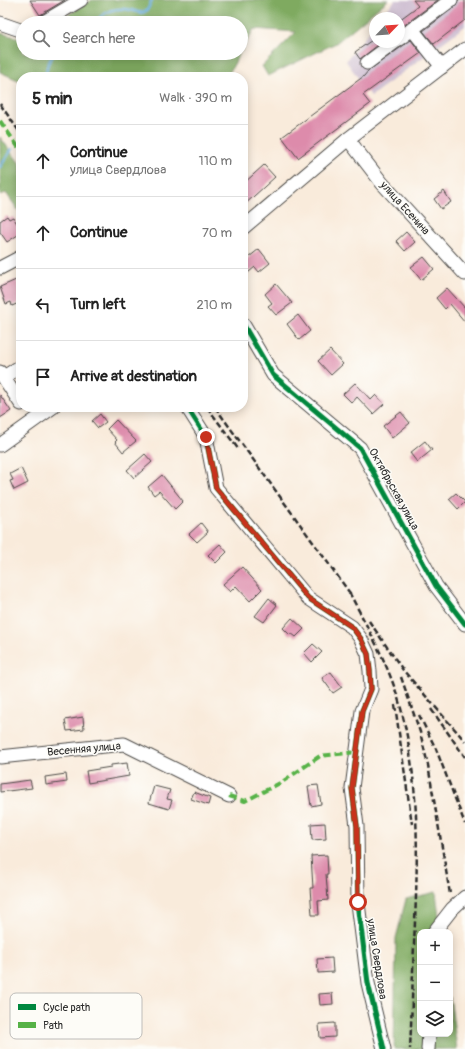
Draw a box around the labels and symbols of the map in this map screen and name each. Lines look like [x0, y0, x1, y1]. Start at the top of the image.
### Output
north arrow [369, 12, 405, 48]
street label: улица Есенина [377, 178, 432, 237]
route end [197, 428, 215, 446]
street label: Октябрьская улица [366, 446, 422, 532]
street label: Весенняя улица [47, 739, 121, 759]
route start [349, 893, 367, 911]
street label: улица Свердлова [364, 917, 390, 1000]
legend [10, 993, 142, 1039]
text: Cycle path [43, 1001, 90, 1014]
text: Path [43, 1019, 63, 1032]

